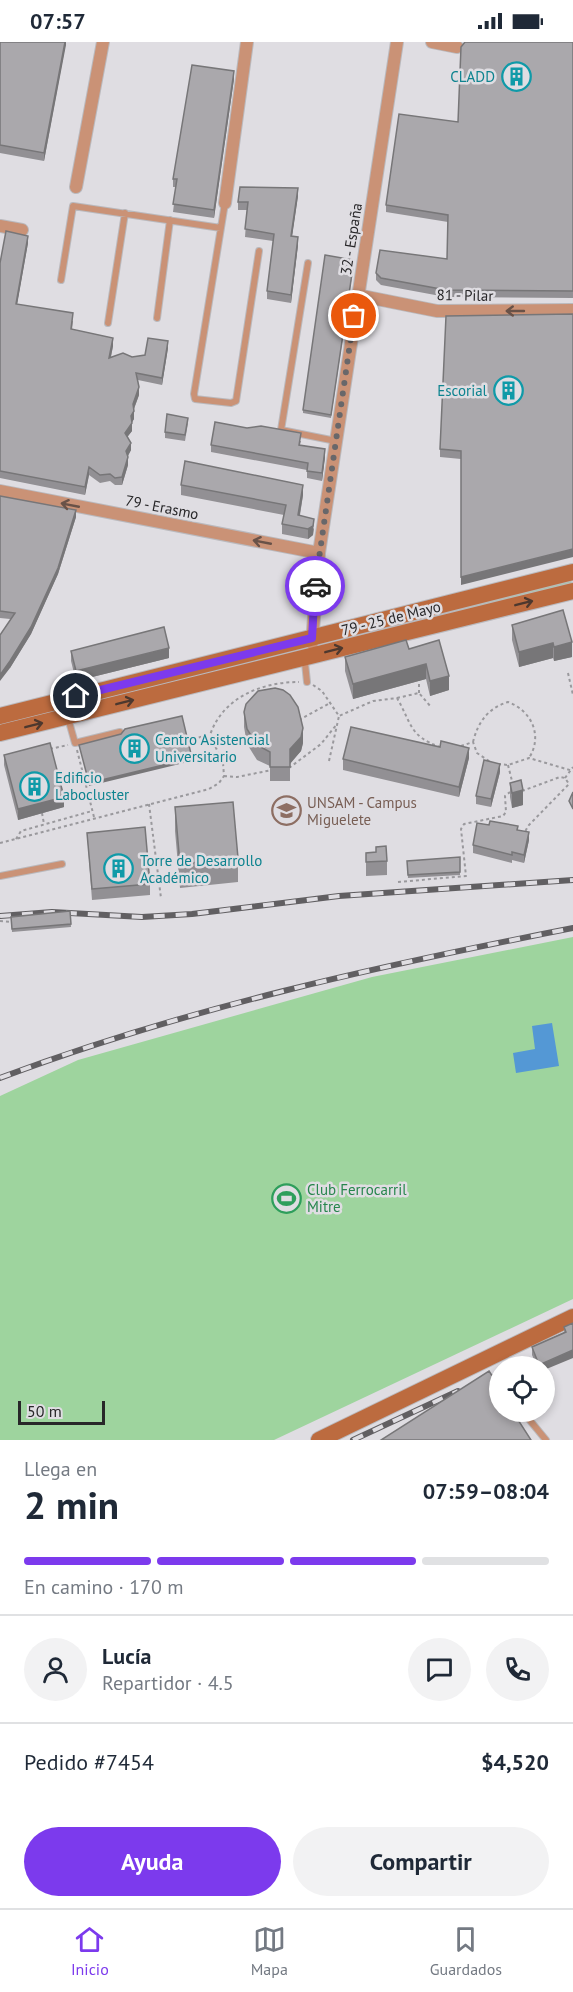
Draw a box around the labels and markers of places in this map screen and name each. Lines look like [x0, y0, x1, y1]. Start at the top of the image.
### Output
building icon: CLADD [500, 60, 532, 92]
place label: CLADD [450, 67, 495, 86]
pin [328, 290, 379, 341]
building icon: Escorial [492, 374, 524, 406]
place label: Escorial [437, 381, 488, 400]
pin [50, 670, 101, 721]
place label: Centro Asistencial Universitario [155, 730, 270, 766]
building icon: Centro Asistencial Universitario [118, 732, 150, 764]
place label: Edificio Labocluster [55, 768, 129, 804]
building icon: Edificio Labocluster [18, 770, 50, 802]
place label: UNSAM - Campus Miguelete [307, 793, 417, 829]
school or university icon: UNSAM - Campus Miguelete [270, 795, 302, 827]
place label: Torre de Desarrollo Académico [140, 851, 262, 887]
building icon: Torre de Desarrollo Académico [103, 853, 135, 885]
place label: Club Ferrocarril Mitre [307, 1180, 407, 1216]
sports icon: Club Ferrocarril Mitre [270, 1182, 302, 1214]

